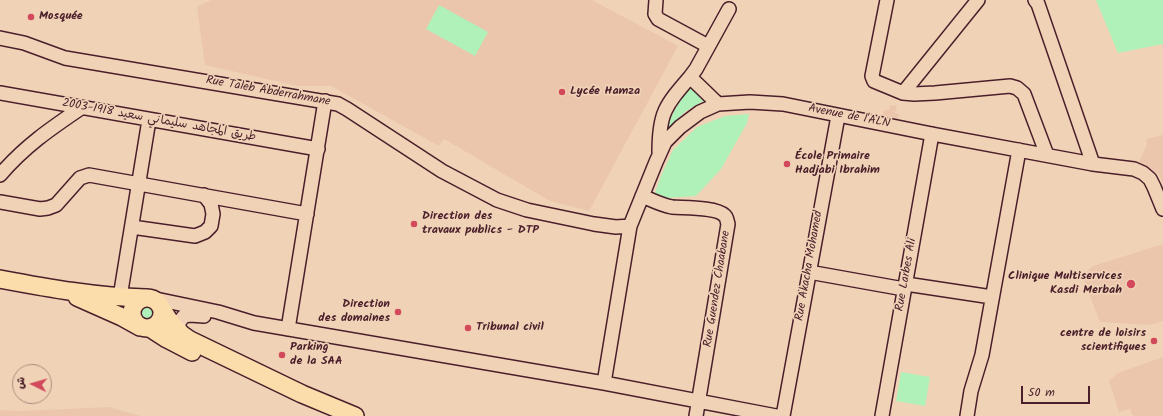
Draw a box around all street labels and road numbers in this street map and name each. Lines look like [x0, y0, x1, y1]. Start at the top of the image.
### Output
street label: Rue Taleb Abderrahmane [204, 74, 332, 110]
street label: طريق المجاهد سليماني سعيد 1918-2003 [61, 97, 257, 145]
street label: Avenue de l'ALN [807, 102, 891, 132]
street label: Rue Akacha Mohamed [793, 210, 827, 322]
street label: Rue Guendez Chaabane [702, 230, 734, 348]
street label: Rue Larbes Ali [893, 237, 921, 313]

